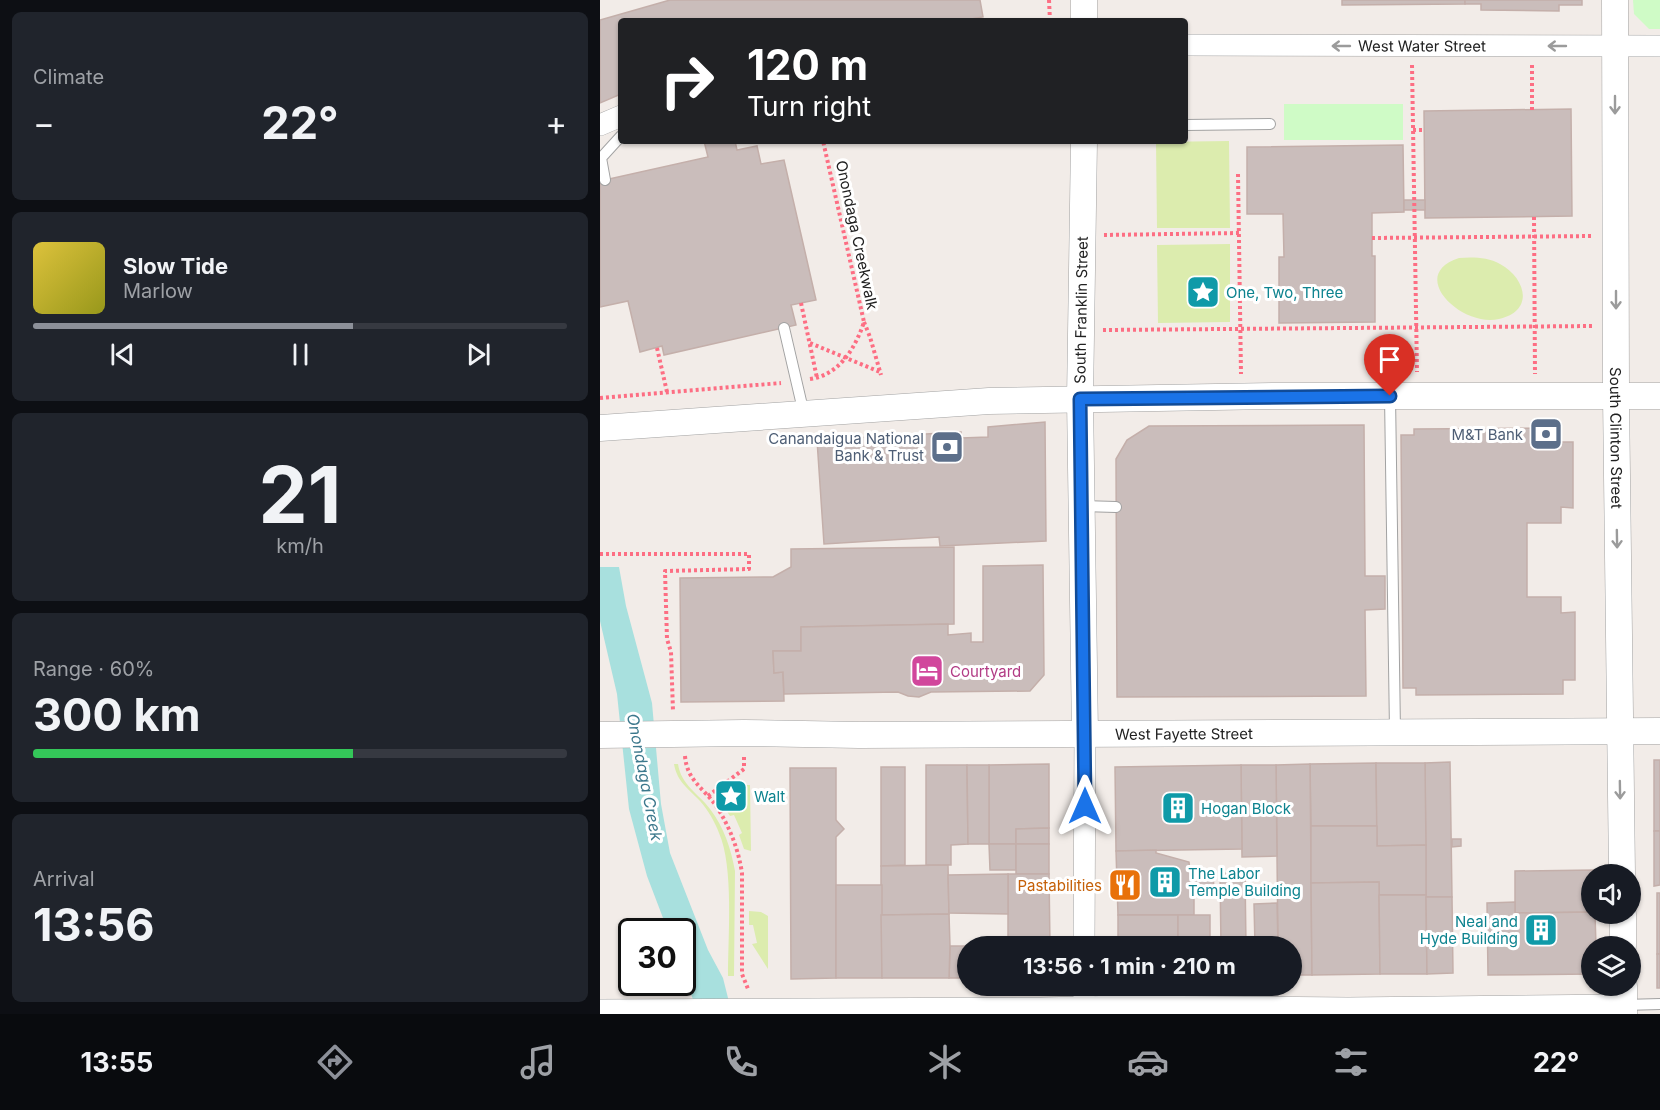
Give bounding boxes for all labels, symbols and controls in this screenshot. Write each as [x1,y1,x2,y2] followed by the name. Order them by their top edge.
[1358,36,1486,55] street label: West Water Street
[747,39,868,90] text: 120 m
[1331,40,1351,52] one-way arrow
[1547,40,1567,52] one-way arrow
[648,42,726,120] icon: right
[33,65,104,89] text: Climate
[747,90,871,123] text: Turn right
[1609,94,1621,114] one-way arrow
[261,95,339,150] text: 22°
[33,103,55,143] text: −
[545,103,567,143] text: +
[832,159,882,312] street label: Onondaga Creekwalk
[1070,236,1092,384] street label: South Franklin Street
[123,253,228,279] text: Slow Tide
[1185,274,1221,310] place icon: One, Two, Three
[123,279,193,303] text: Marlow
[1226,283,1343,302] place label: One, Two, Three
[1610,289,1622,309] one-way arrow
[1364,334,1415,396] pin
[106,338,139,371] icon: previous
[284,338,317,371] icon: pause
[462,338,495,371] icon: next
[1373,343,1406,376] icon: arrive
[1606,367,1627,509] street label: South Clinton Street
[1528,416,1564,452] bank icon: M&T Bank
[1451,425,1524,444] place label: M&T Bank
[768,429,924,465] place label: Canandaigua National Bank & Trust
[929,429,965,465] bank icon: Canandaigua National Bank & Trust
[259,447,341,542] text: 21
[1612,528,1623,548] one-way arrow
[276,534,324,558] text: km/h
[909,653,945,689] hotel icon: Courtyard
[33,657,154,681] text: Range · 60%
[950,662,1021,681] place label: Courtyard
[33,687,201,742] text: 300 km
[623,712,667,843] water label: Onondaga Creek
[1115,724,1253,743] street label: West Fayette Street
[1053,774,1117,838] position arrow
[713,778,749,814] place icon: Walt
[1615,779,1626,799] one-way arrow
[754,787,785,806] place label: Walt
[1160,790,1196,826] building icon: Hogan Block
[1201,799,1292,818] place label: Hogan Block
[1147,864,1183,900] building icon: The Labor Temple Building
[1188,864,1301,900] place label: The Labor Temple Building
[1581,864,1641,996] map controls
[1581,864,1641,924] button: sound
[33,867,95,891] text: Arrival
[1107,867,1143,903] restaurant icon: Pastabilities
[1017,876,1102,895] place label: Pastabilities
[33,897,154,952] text: 13:56
[1420,912,1518,948] place label: Neal and Hyde Building
[1523,912,1559,948] building icon: Neal and Hyde Building
[618,918,696,996] speed limit sign: 30
[1581,936,1641,996] button: layers
[1023,953,1236,979] text: 13:56 · 1 min · 210 m
[314,1041,356,1083] icon: directions
[517,1041,559,1083] icon: music
[720,1041,762,1083] icon: phone
[924,1041,966,1083] icon: climate
[1127,1041,1169,1083] icon: car
[1330,1041,1372,1083] icon: filters
[81,1046,153,1079] text: 13:55
[1533,1046,1579,1079] text: 22°

